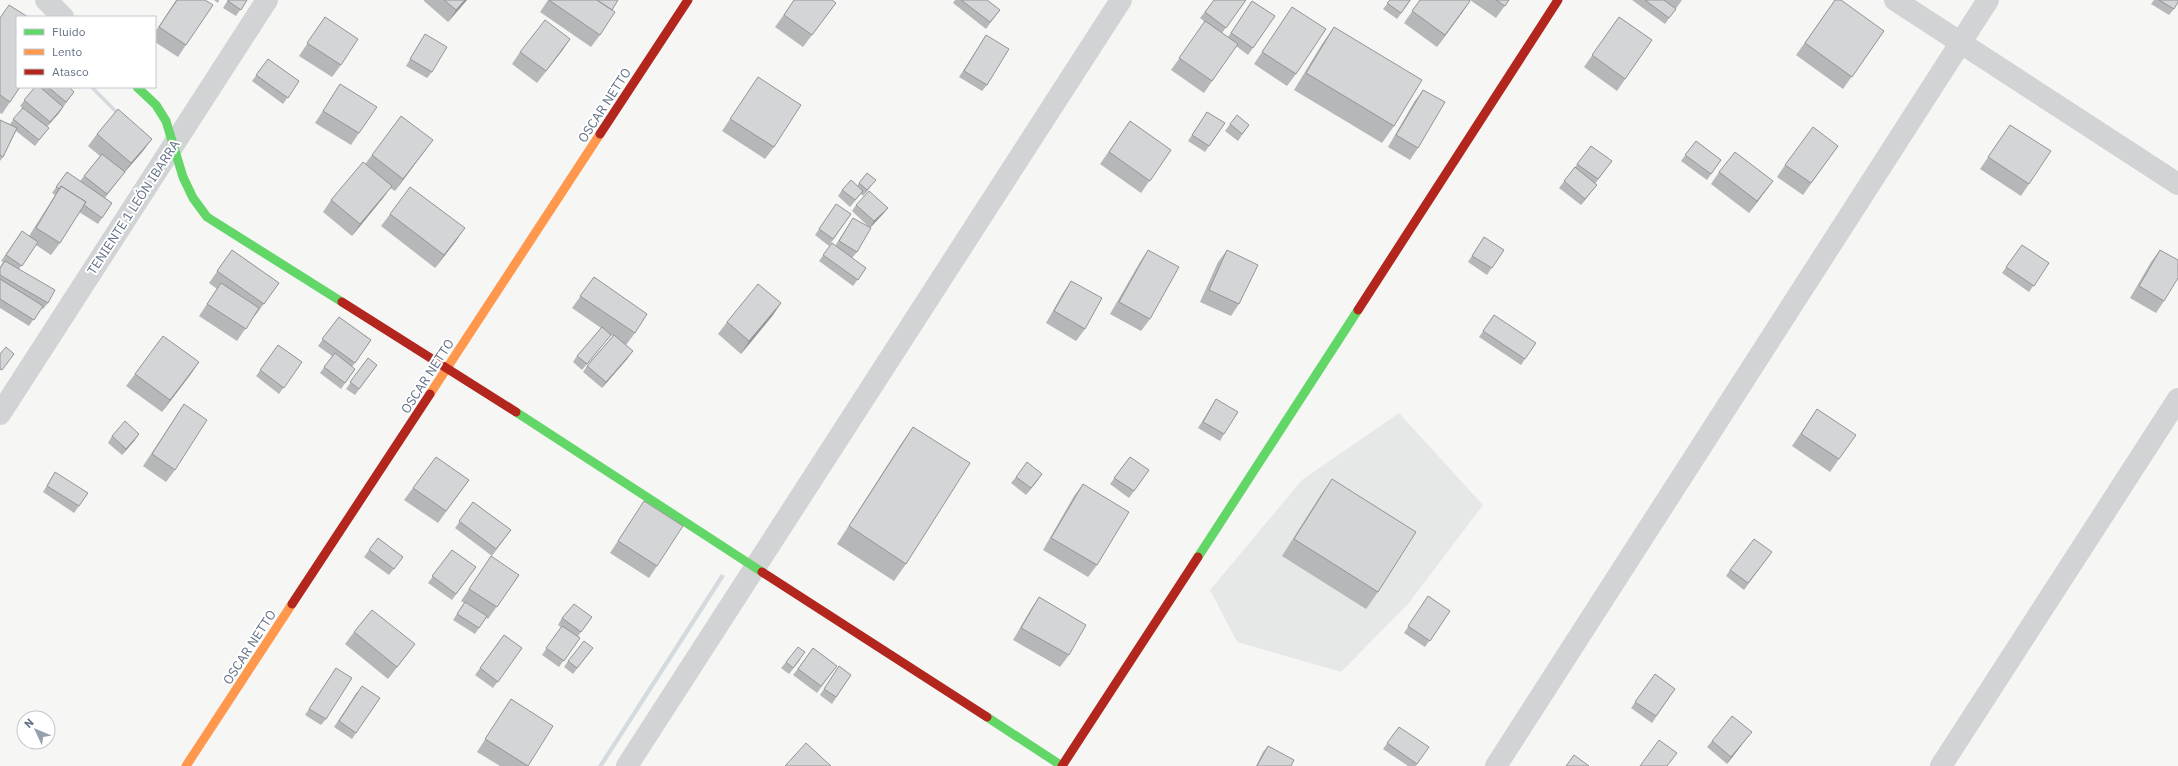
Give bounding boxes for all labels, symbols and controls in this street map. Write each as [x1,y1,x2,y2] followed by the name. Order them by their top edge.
[16,16,156,88] legend
[52,24,86,39] text: Fluido
[52,44,82,59] text: Lento
[52,64,89,79] text: Atasco
[574,65,635,146] street label: OSCAR NETTO
[83,136,184,278] street label: TENIENTE 1 LEÓN IBARRA
[397,336,458,417] street label: OSCAR NETTO
[219,607,280,688] street label: OSCAR NETTO
[16,710,56,750] north arrow
[21,715,37,731] text: N

